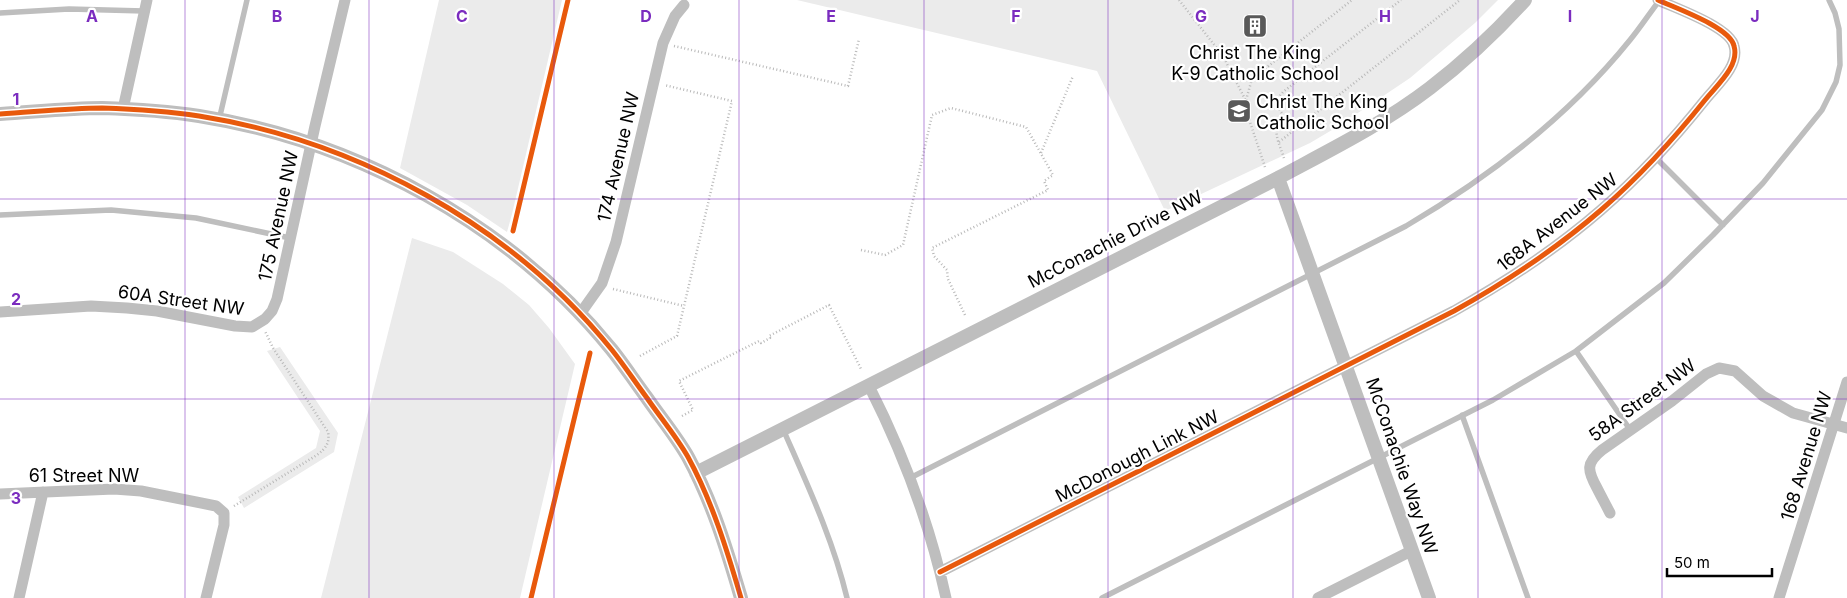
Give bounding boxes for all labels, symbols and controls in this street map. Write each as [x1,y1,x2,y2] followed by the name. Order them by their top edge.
[86,6,98,26] text: A
[272,6,282,26] text: B
[456,6,468,26] text: C
[640,6,652,26] text: D
[826,6,836,26] text: E
[1011,6,1021,26] text: F
[1195,6,1207,26] text: G
[1379,6,1391,26] text: H
[1568,6,1572,26] text: I
[1750,6,1760,26] text: J
[1242,13,1268,39] building icon: Christ The King K-9 Catholic School
[1171,42,1339,84] place label: Christ The King K-9 Catholic School
[13,89,19,109] text: 1
[593,90,643,224] street label: 174 Avenue NW
[1256,91,1389,133] place label: Christ The King Catholic School
[1226,98,1252,124] school or university icon: Christ The King Catholic School
[254,149,302,283] street label: 175 Avenue NW
[1493,168,1621,275] street label: 168A Avenue NW
[1024,186,1206,292] street label: McConachie Drive NW
[117,281,246,319] street label: 60A Street NW
[11,289,21,309] text: 2
[1585,354,1700,446] street label: 58A Street NW
[1362,375,1442,557] street label: McConachie Way NW
[1776,388,1836,523] street label: 168 Avenue NW
[1052,406,1222,506] street label: McDonough Link NW
[29,465,140,486] street label: 61 Street NW
[11,488,21,508] text: 3
[1667,546,1772,578] scale bar
[1674,553,1710,572] text: 50 m

